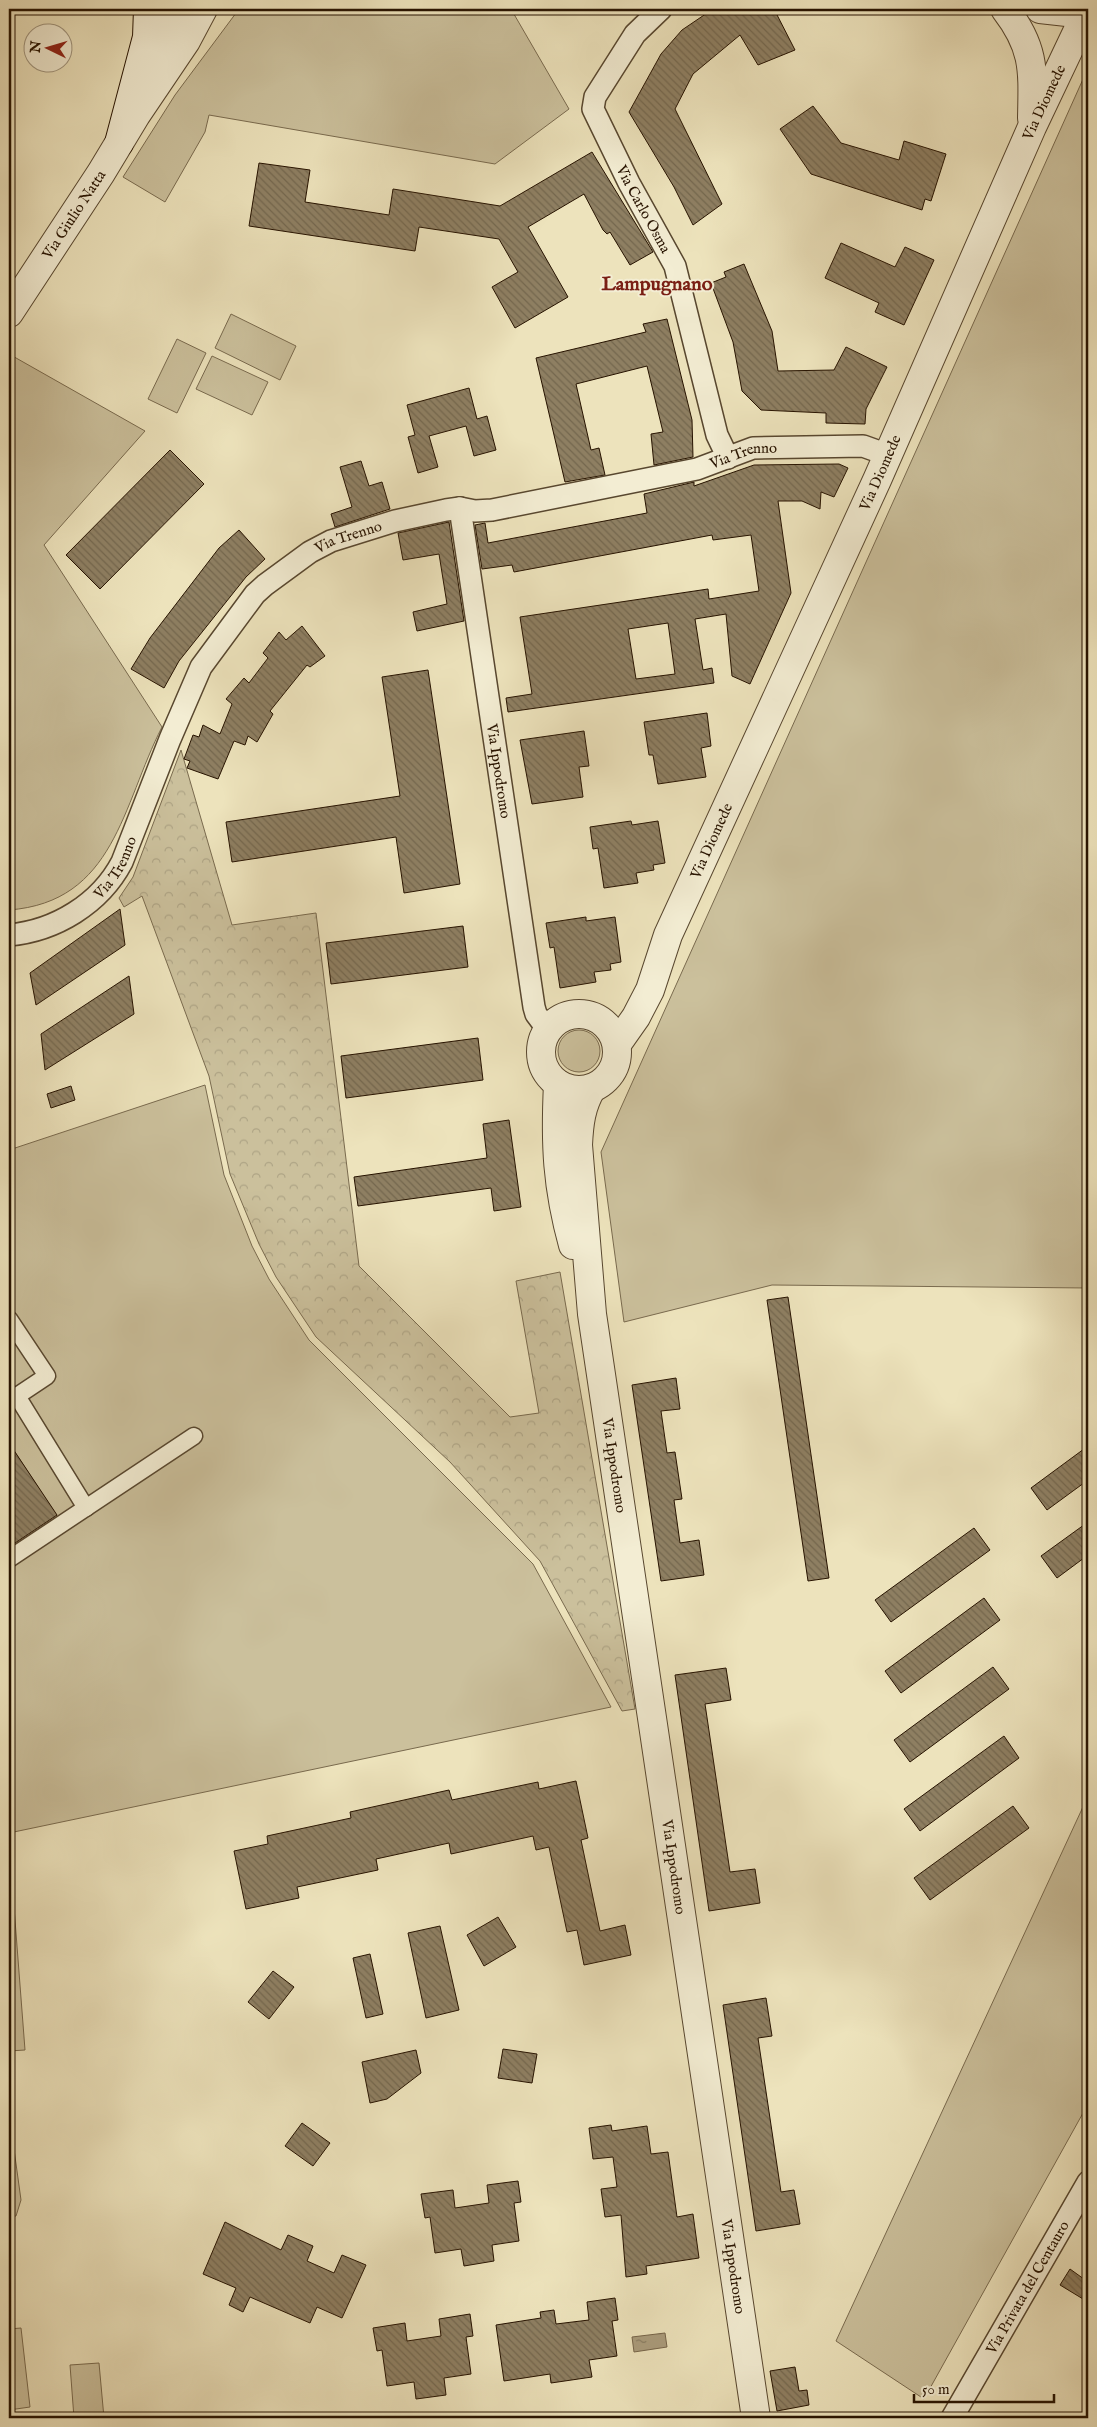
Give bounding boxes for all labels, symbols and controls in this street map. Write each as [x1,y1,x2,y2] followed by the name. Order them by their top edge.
[22,22,72,72] north arrow
[26,40,46,55] text: N
[1018,61,1070,144] street label: Via Diomede
[612,161,676,257] street label: Via Carlo Osma
[37,166,110,263] street label: Via Giulio Natta
[601,272,713,297] district label: Lampugnano
[854,432,905,514] street label: Via Diomede
[706,438,777,473] street label: Via Trenno
[310,516,384,558] street label: Via Trenno
[482,721,515,820] street label: Via Ippodromo
[685,800,737,882] street label: Via Diomede
[89,833,141,903] street label: Via Trenno
[598,1416,631,1514] street label: Via Ippodromo
[658,1817,691,1916] street label: Via Ippodromo
[717,2217,750,2315] street label: Via Ippodromo
[981,2217,1073,2358] street label: Via Privata del Centauro
[914,2372,1054,2404] scale bar
[922,2380,950,2399] text: 50 m

